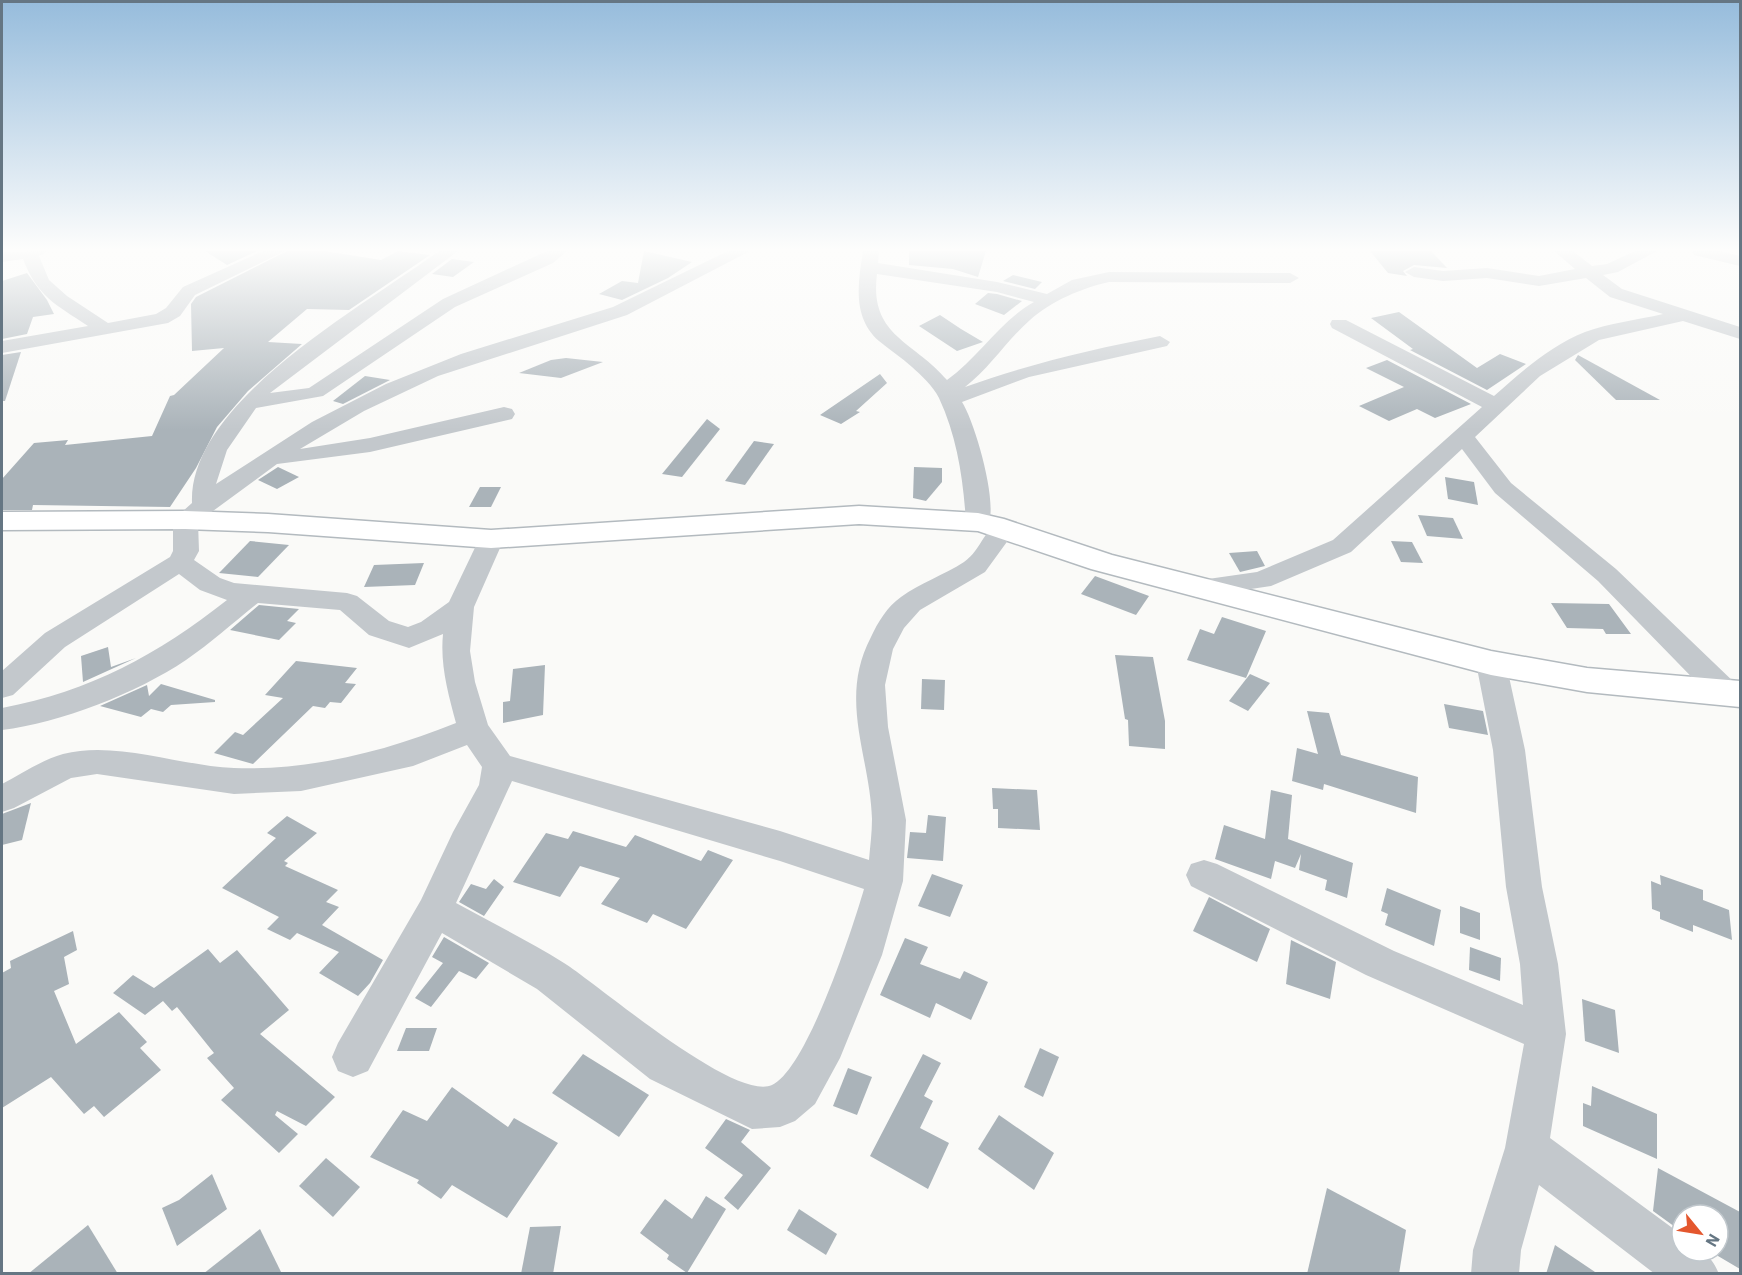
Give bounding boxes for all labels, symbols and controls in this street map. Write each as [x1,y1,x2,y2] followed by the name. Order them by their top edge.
[1670,1203,1730,1263] north arrow
[1701,1230,1725,1251] text: N

